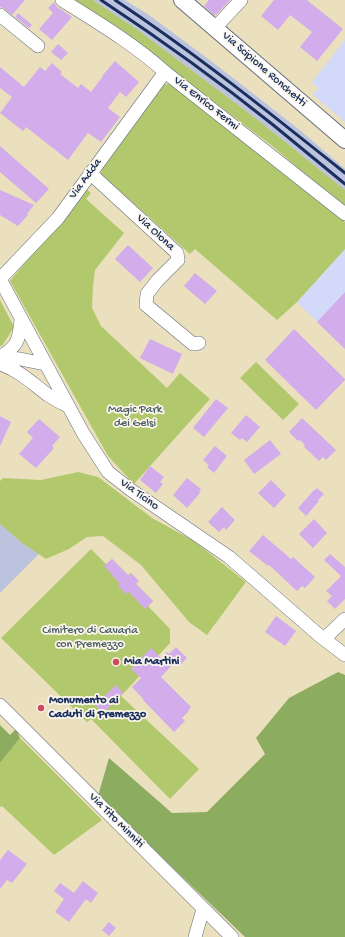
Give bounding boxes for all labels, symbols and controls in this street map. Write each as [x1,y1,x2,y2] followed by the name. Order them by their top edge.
[219,29,309,111] street label: Via Scipione Ronchetti
[170,74,242,134] street label: Via Enrico Fermi
[66,156,106,202] street label: Via Adda
[133,212,177,254] street label: Via Olona
[108,403,162,431] park label: Magic Park dei Gelsi
[117,476,161,514] street label: Via Ticino
[42,624,138,652] park label: Cimitero di Cavaria con Premezzo
[124,655,179,669] place label: Mia Martini
[111,657,121,667] marker: Mia Martini
[49,694,146,722] place label: Monumento ai Caduti di Premezzo
[36,703,46,713] marker: Monumento ai Caduti di Premezzo
[85,790,147,852] street label: Via Tito Minniti

